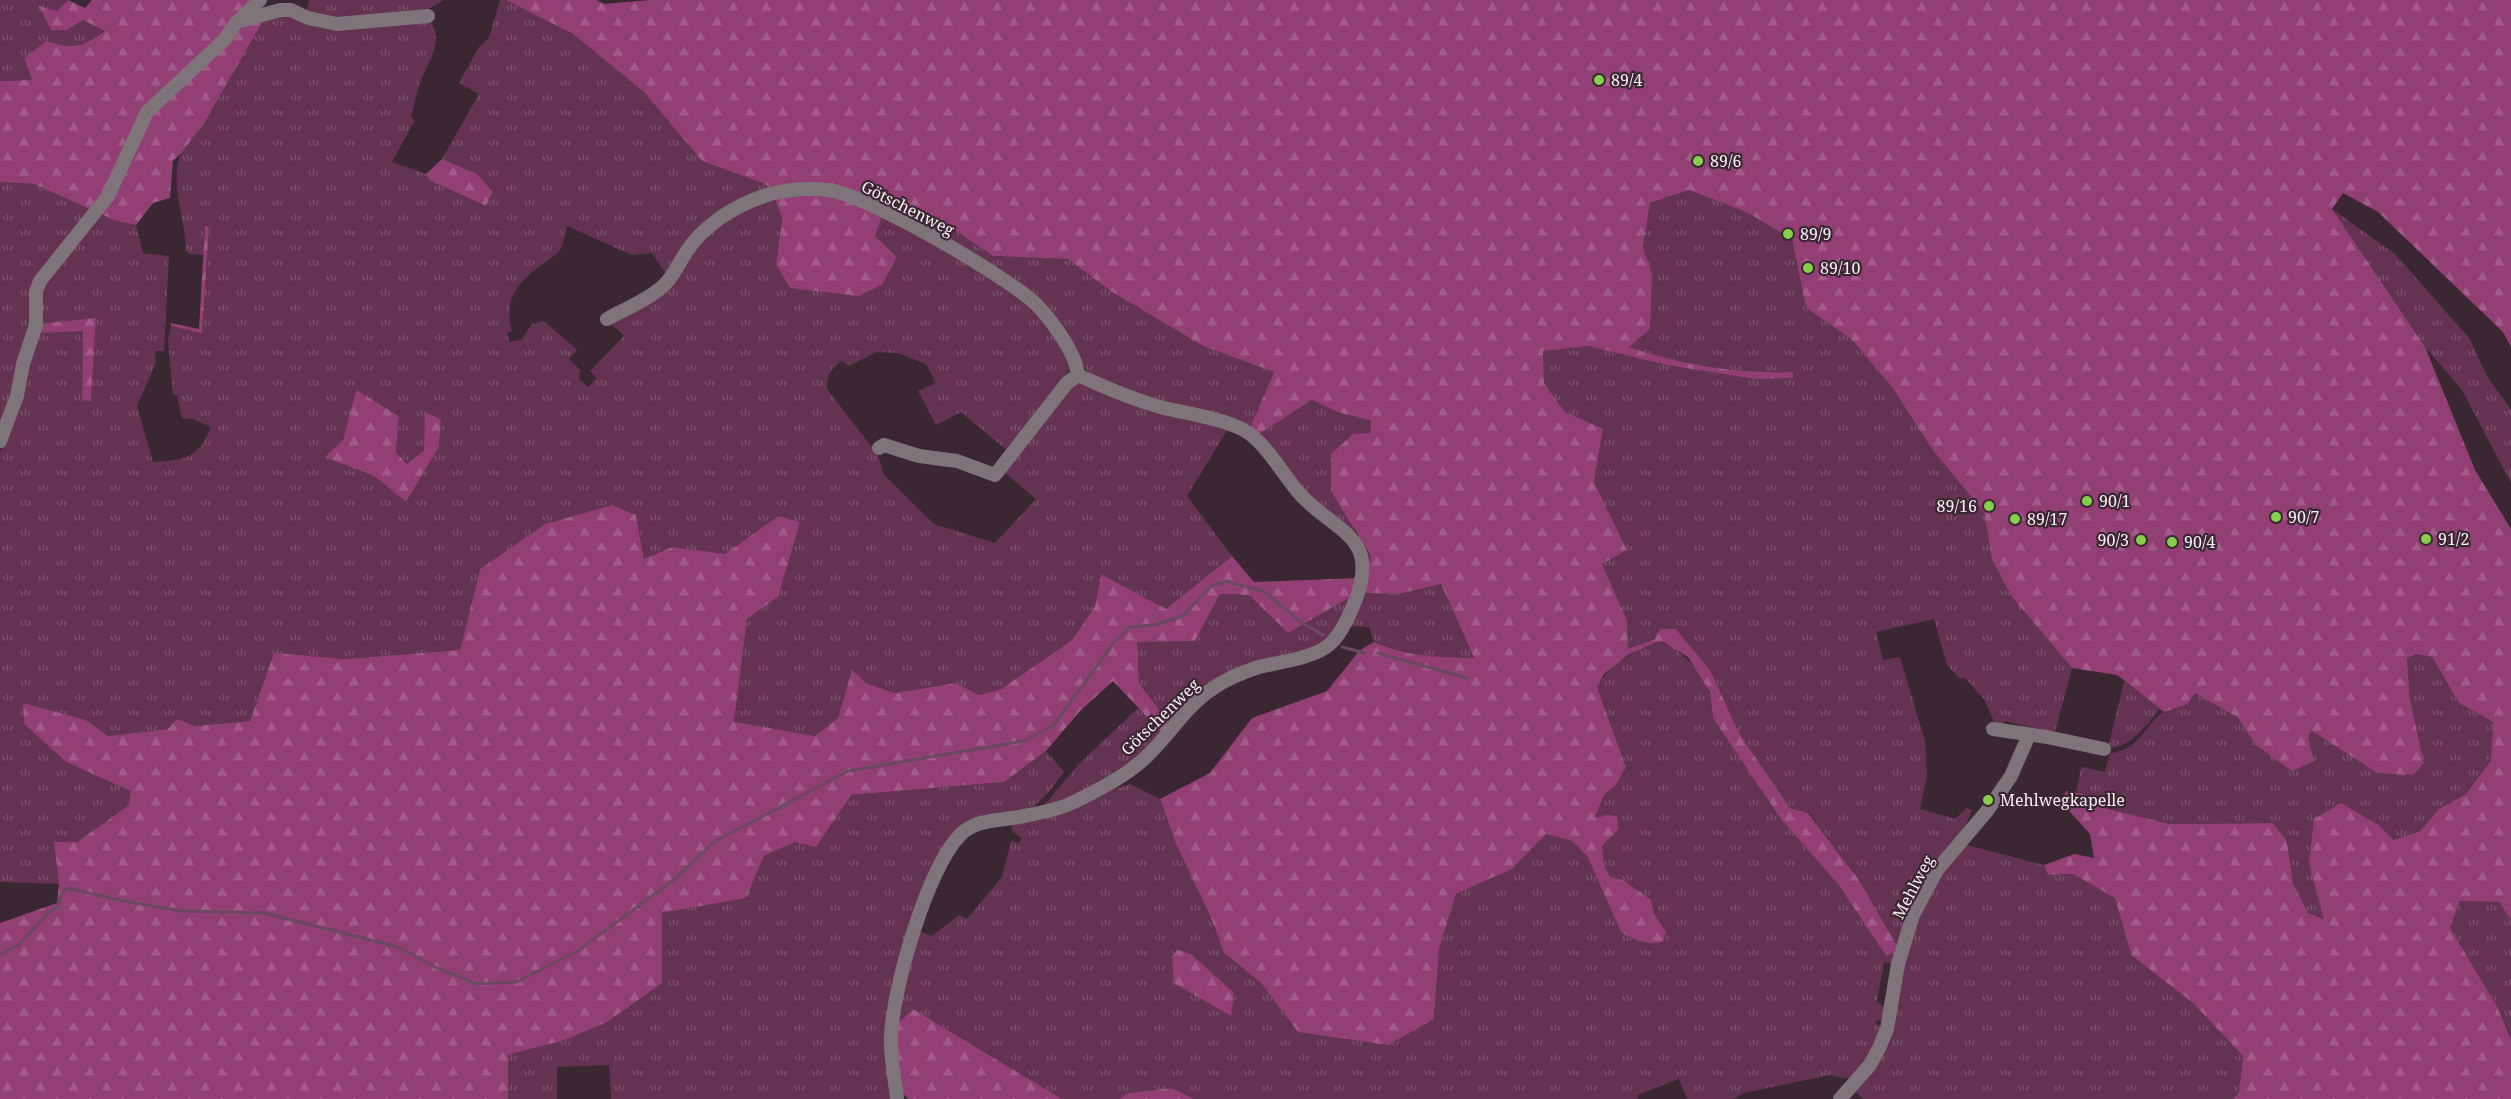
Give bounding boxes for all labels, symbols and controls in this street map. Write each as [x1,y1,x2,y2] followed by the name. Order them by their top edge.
[1611,69,1642,91] place label: 89/4
[1592,73,1606,87] marker: 89/4
[1710,150,1741,172] place label: 89/6
[1691,154,1705,168] marker: 89/6
[858,175,959,241] street label: Götschenweg
[1800,223,1831,245] place label: 89/9
[1781,227,1795,241] marker: 89/9
[1820,257,1860,279] place label: 89/10
[1801,261,1815,275] marker: 89/10
[2099,490,2130,512] place label: 90/1
[2080,494,2094,508] marker: 90/1
[1937,495,1977,517] place label: 89/16
[1982,499,1996,513] marker: 89/16
[2288,506,2319,528] place label: 90/7
[2027,508,2067,530] place label: 89/17
[2269,510,2283,524] marker: 90/7
[2008,512,2022,526] marker: 89/17
[2438,528,2469,550] place label: 91/2
[2098,529,2129,551] place label: 90/3
[2184,531,2215,553] place label: 90/4
[2419,532,2433,546] marker: 91/2
[2134,533,2148,547] marker: 90/3
[2165,535,2179,549] marker: 90/4
[1116,674,1204,760] street label: Götschenweg
[2000,789,2125,811] place label: Mehlwegkapelle
[1981,793,1995,807] marker: Mehlwegkapelle
[1887,851,1939,923] street label: Mehlweg

